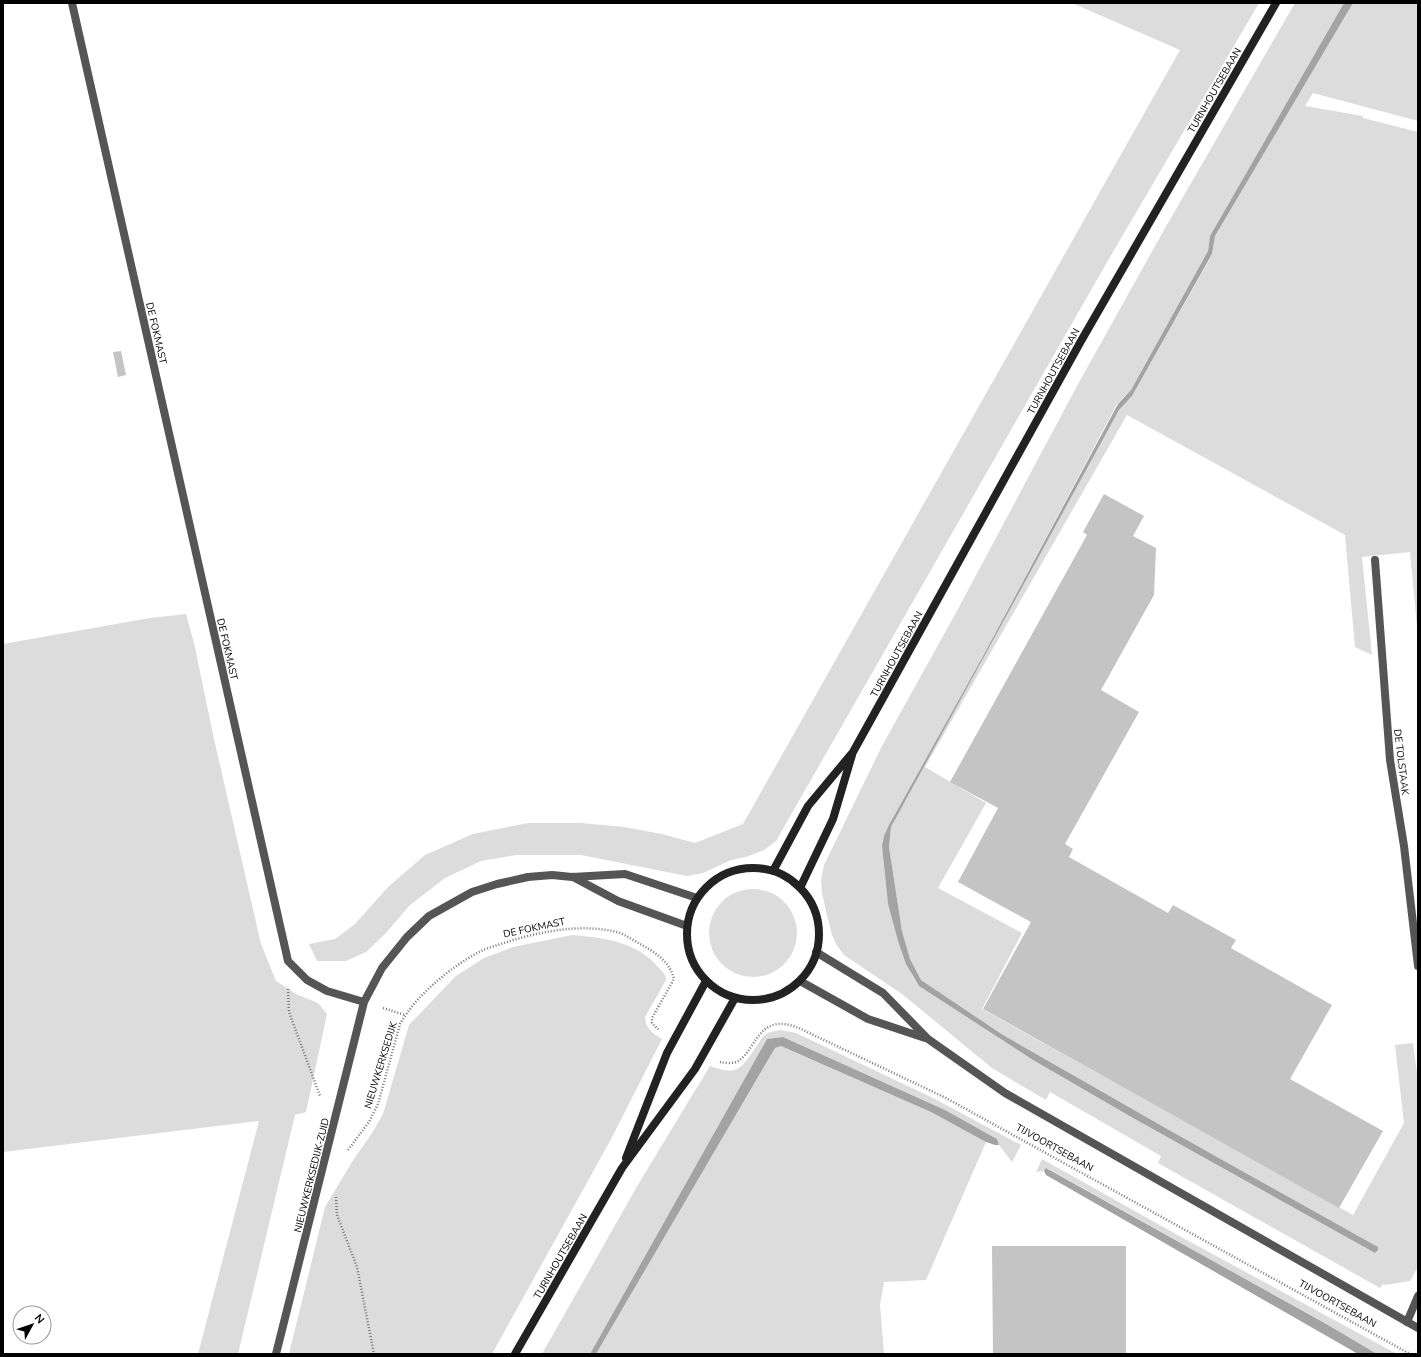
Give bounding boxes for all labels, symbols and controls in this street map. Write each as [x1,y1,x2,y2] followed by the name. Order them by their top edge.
[1185,45,1245,136] street label: TURNHOUTSEBAAN
[142,301,170,365] street label: DE FOKMAST
[1024,326,1083,417] street label: TURNHOUTSEBAAN
[867,609,926,700] street label: TURNHOUTSEBAAN
[213,617,241,681] street label: DE FOKMAST
[1390,728,1412,797] street label: DE TOLSTAAK
[502,915,566,941] street label: DE FOKMAST
[361,1019,401,1111] street label: NIEUWKERKSEDIJK
[291,1117,333,1234] street label: NIEUWKERKSEDIJK-ZUID
[1013,1121,1096,1175] street label: TIJVOORTSEBAAN
[531,1211,591,1302] street label: TURNHOUTSEBAAN
[1296,1277,1379,1331] street label: TIJVOORTSEBAAN
[12,1305,52,1345] north arrow
[31,1311,48,1327] text: N

